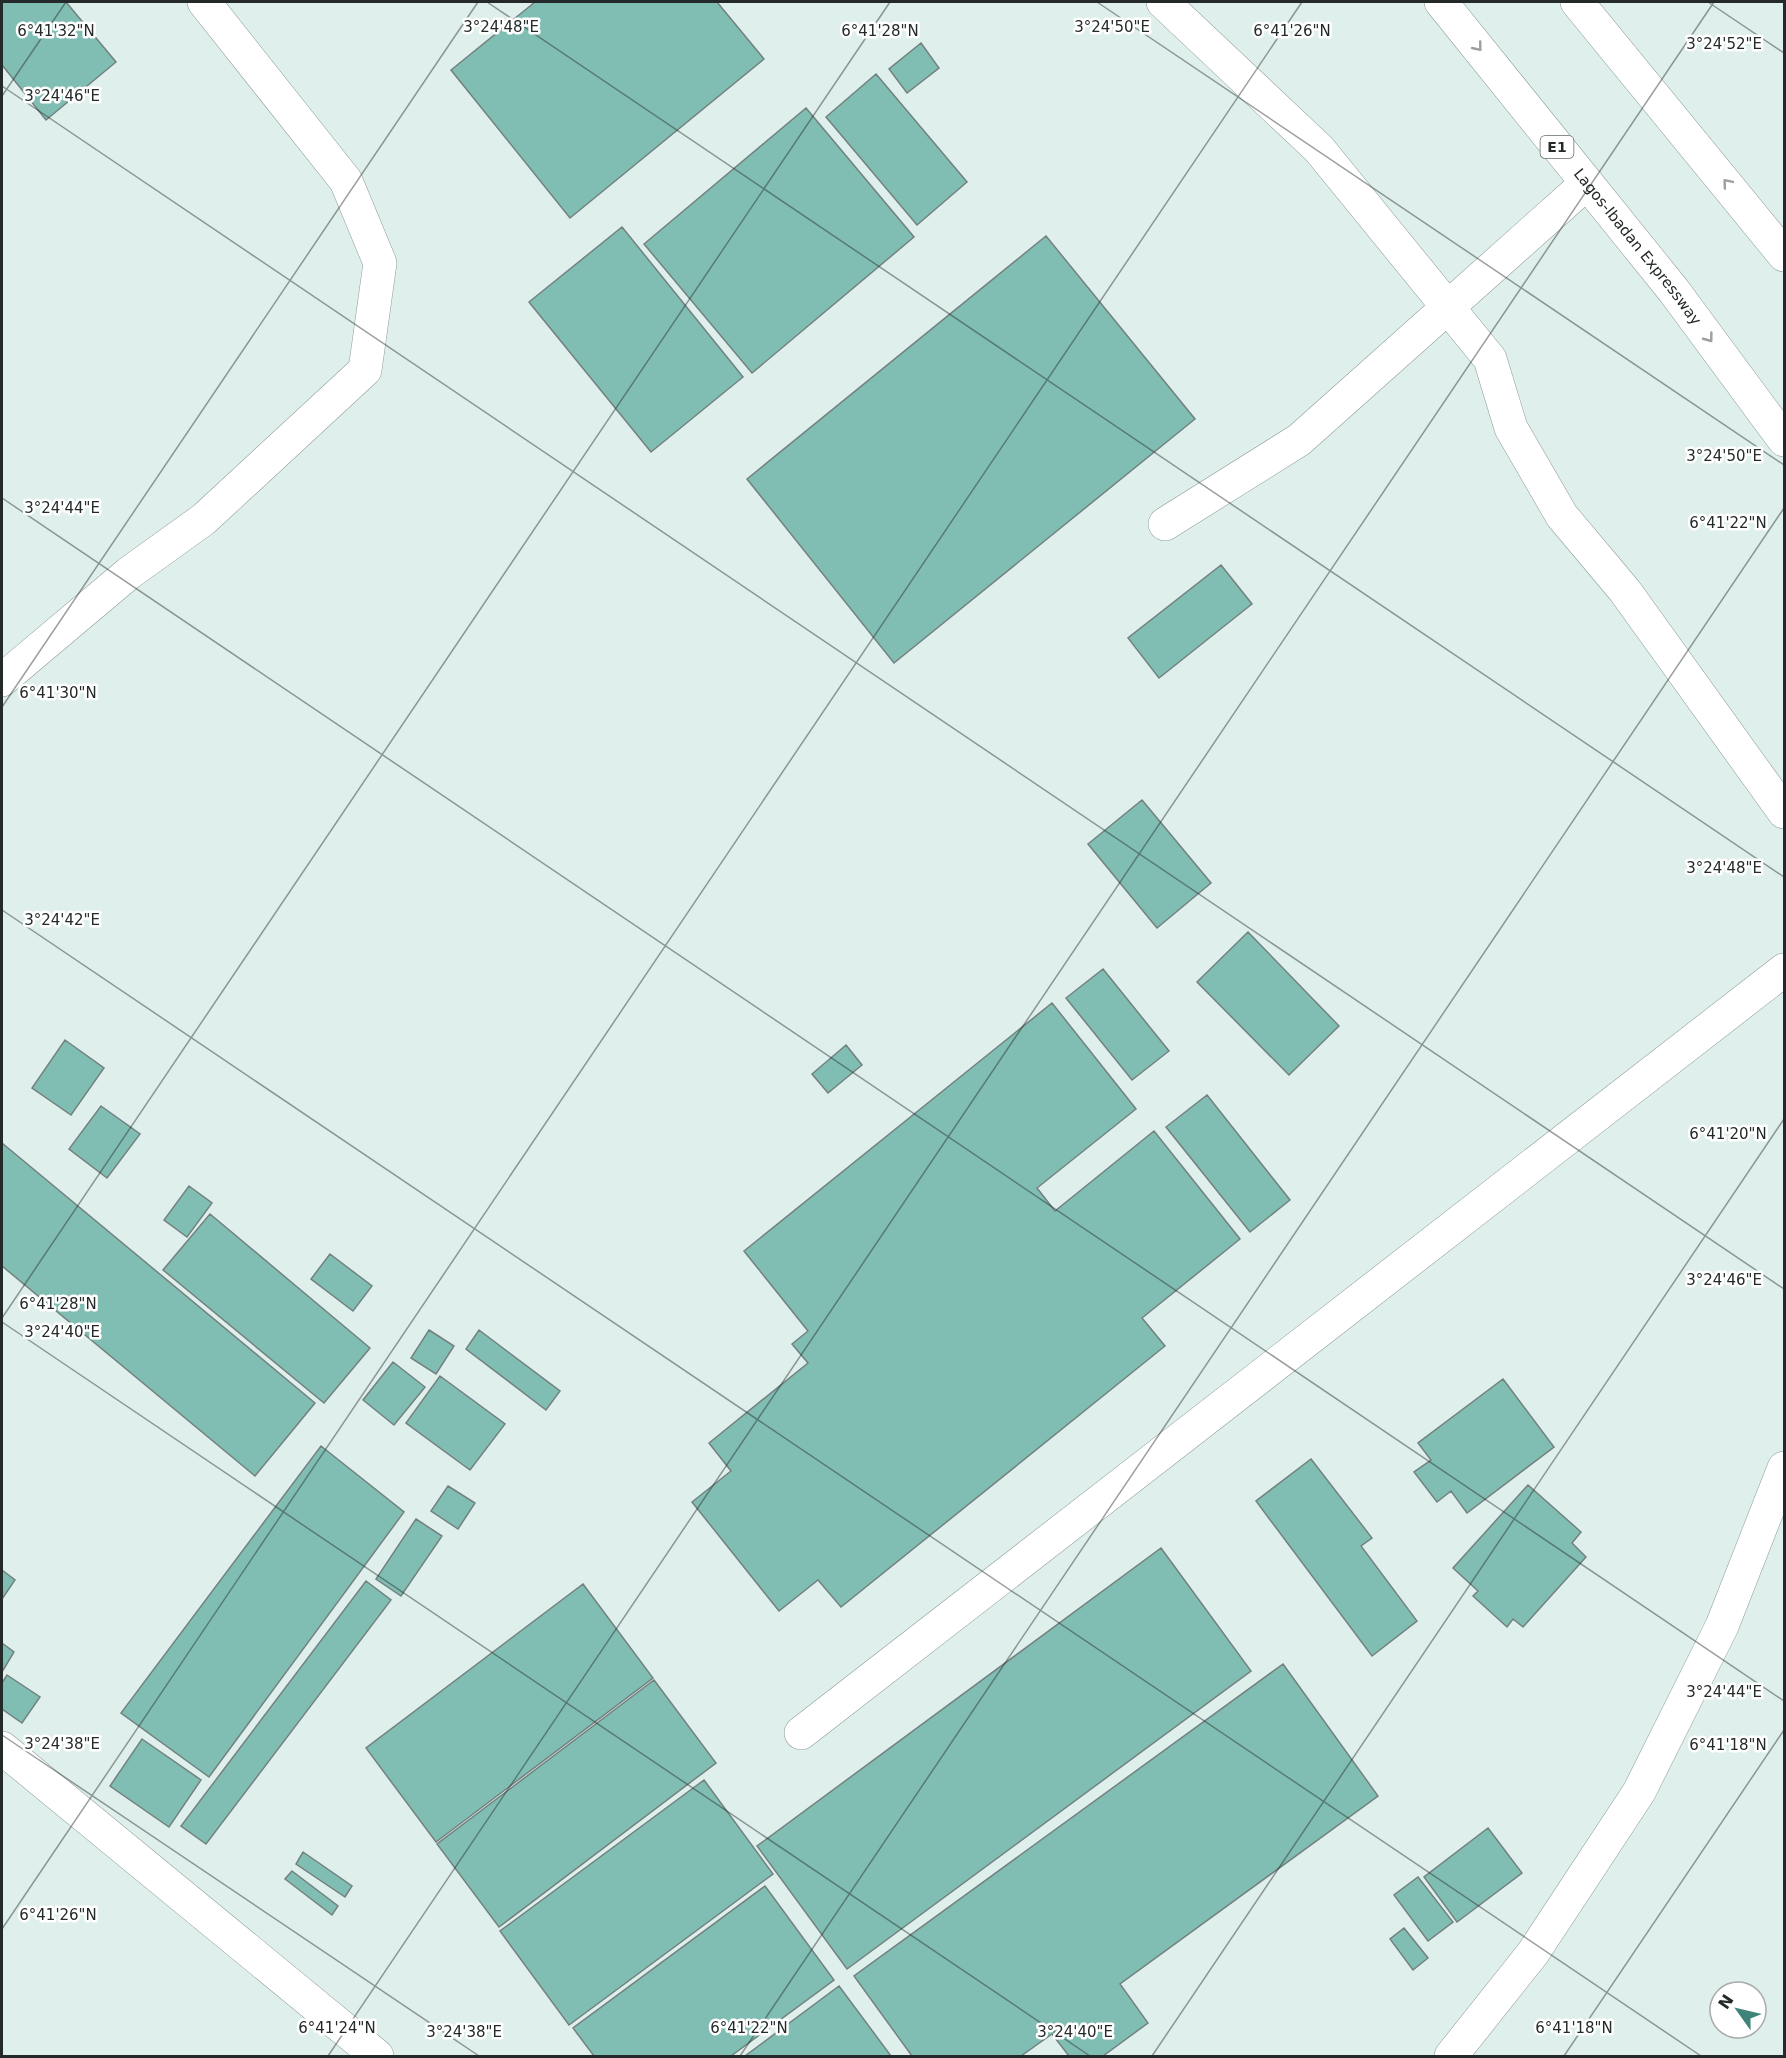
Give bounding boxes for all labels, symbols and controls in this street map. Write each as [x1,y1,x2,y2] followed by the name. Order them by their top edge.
[463,18,539,36] text: 3°24'48"E
[1074,18,1150,36] text: 3°24'50"E
[17,22,95,40] text: 6°41'32"N
[841,22,919,40] text: 6°41'28"N
[1253,22,1331,40] text: 6°41'26"N
[1686,35,1762,53] text: 3°24'52"E
[1470,40,1481,51] one-way arrow
[24,87,100,105] text: 3°24'46"E
[1540,136,1574,158] road number: E1
[1570,165,1705,329] street label: Lagos-Ibadan Expressway
[1723,179,1734,190] one-way arrow
[1702,332,1713,343] one-way arrow
[1686,447,1762,465] text: 3°24'50"E
[24,499,100,517] text: 3°24'44"E
[1689,514,1767,532] text: 6°41'22"N
[19,684,97,702] text: 6°41'30"N
[1686,859,1762,877] text: 3°24'48"E
[24,911,100,929] text: 3°24'42"E
[1689,1125,1767,1143] text: 6°41'20"N
[1686,1271,1762,1289] text: 3°24'46"E
[19,1295,97,1313] text: 6°41'28"N
[24,1323,100,1341] text: 3°24'40"E
[1686,1683,1762,1701] text: 3°24'44"E
[24,1735,100,1753] text: 3°24'38"E
[1689,1736,1767,1754] text: 6°41'18"N
[19,1906,97,1924] text: 6°41'26"N
[1708,1980,1768,2040] north arrow
[1714,1991,1738,2013] text: N
[298,2019,376,2037] text: 6°41'24"N
[710,2019,788,2037] text: 6°41'22"N
[1535,2019,1613,2037] text: 6°41'18"N
[426,2023,502,2041] text: 3°24'38"E
[1037,2023,1113,2041] text: 3°24'40"E

